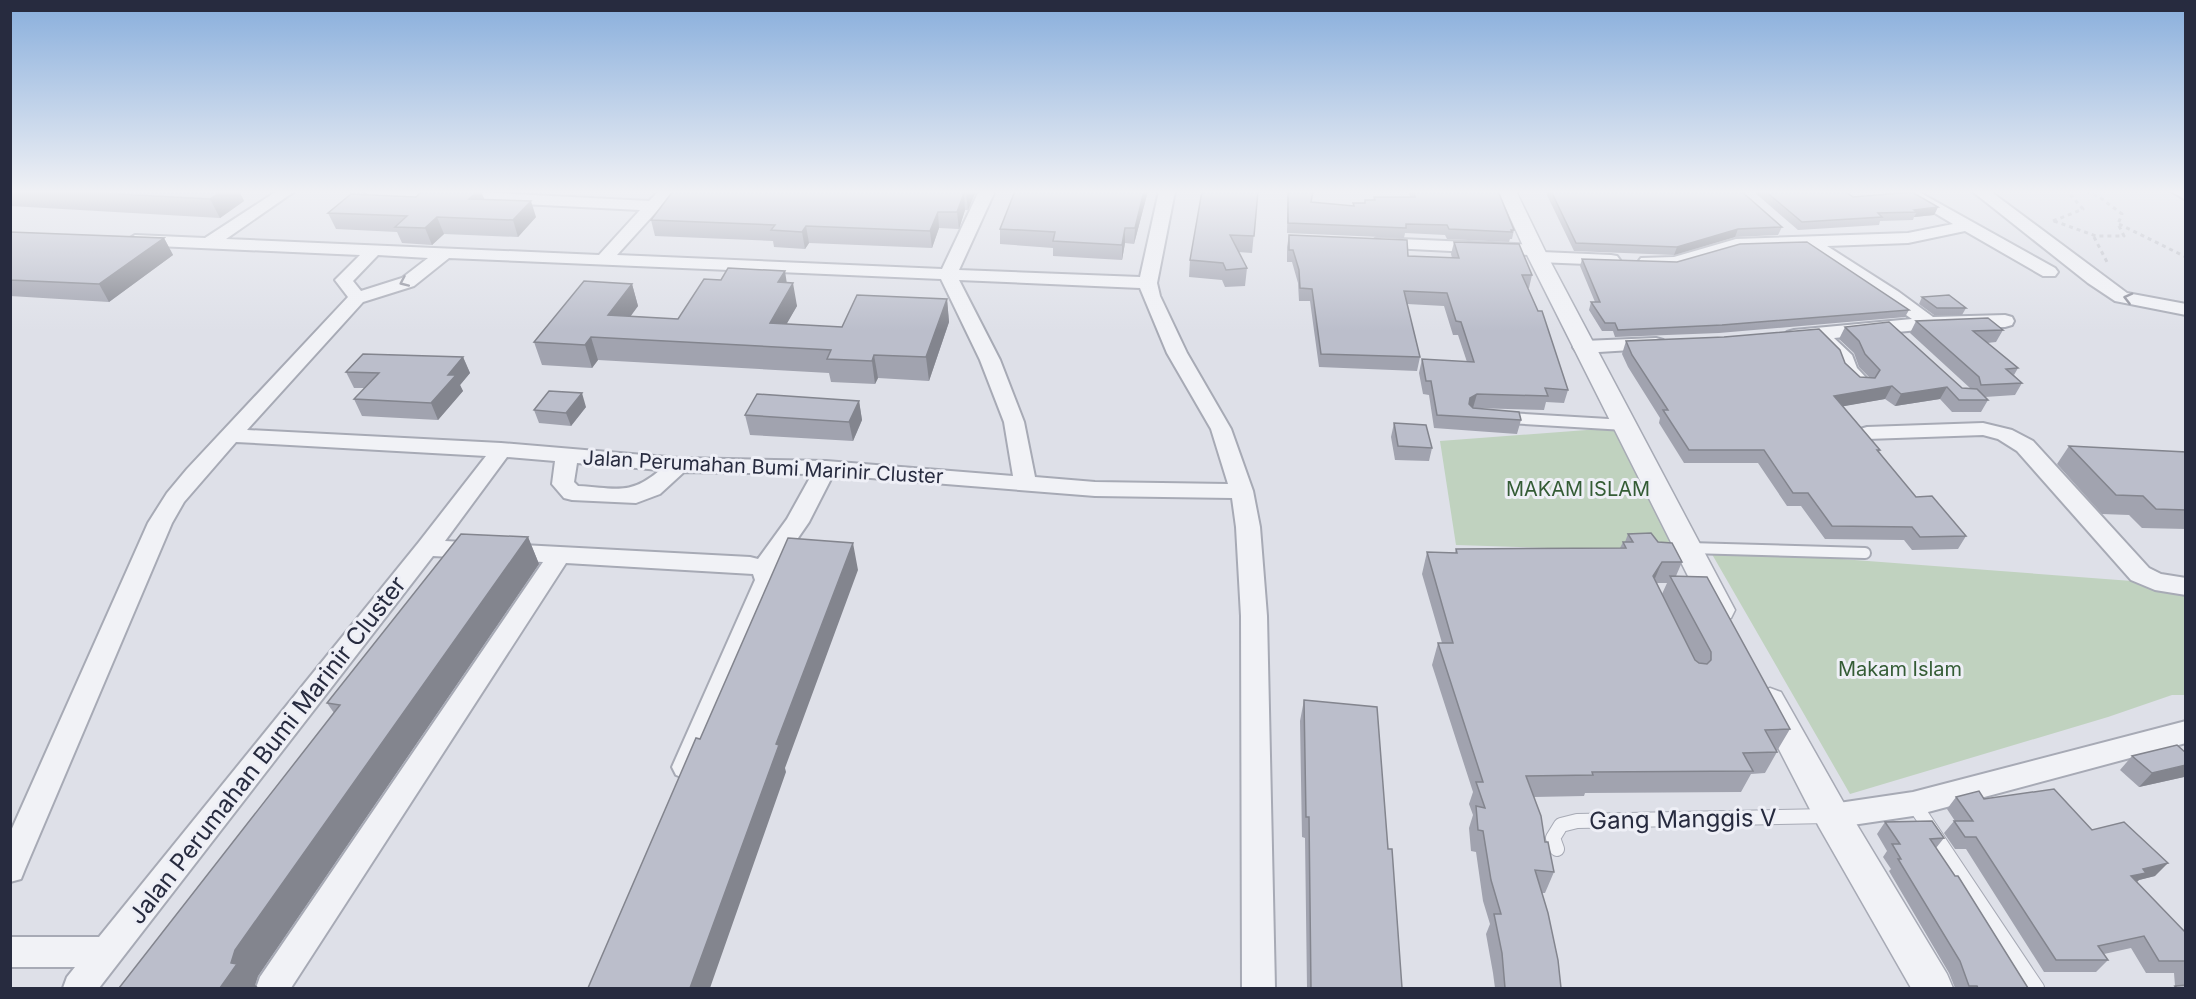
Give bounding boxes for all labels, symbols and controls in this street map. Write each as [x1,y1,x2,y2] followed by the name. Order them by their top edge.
[400,275,411,287] one-way arrow
[2123,292,2133,305] one-way arrow
[582,446,944,488] street label: Jalan Perumahan Bumi Marinir Cluster
[1506,477,1650,501] park label: MAKAM ISLAM
[122,570,412,930] street label: Jalan Perumahan Bumi Marinir Cluster
[1838,657,1962,681] park label: Makam Islam
[1589,803,1777,835] street label: Gang Manggis V

